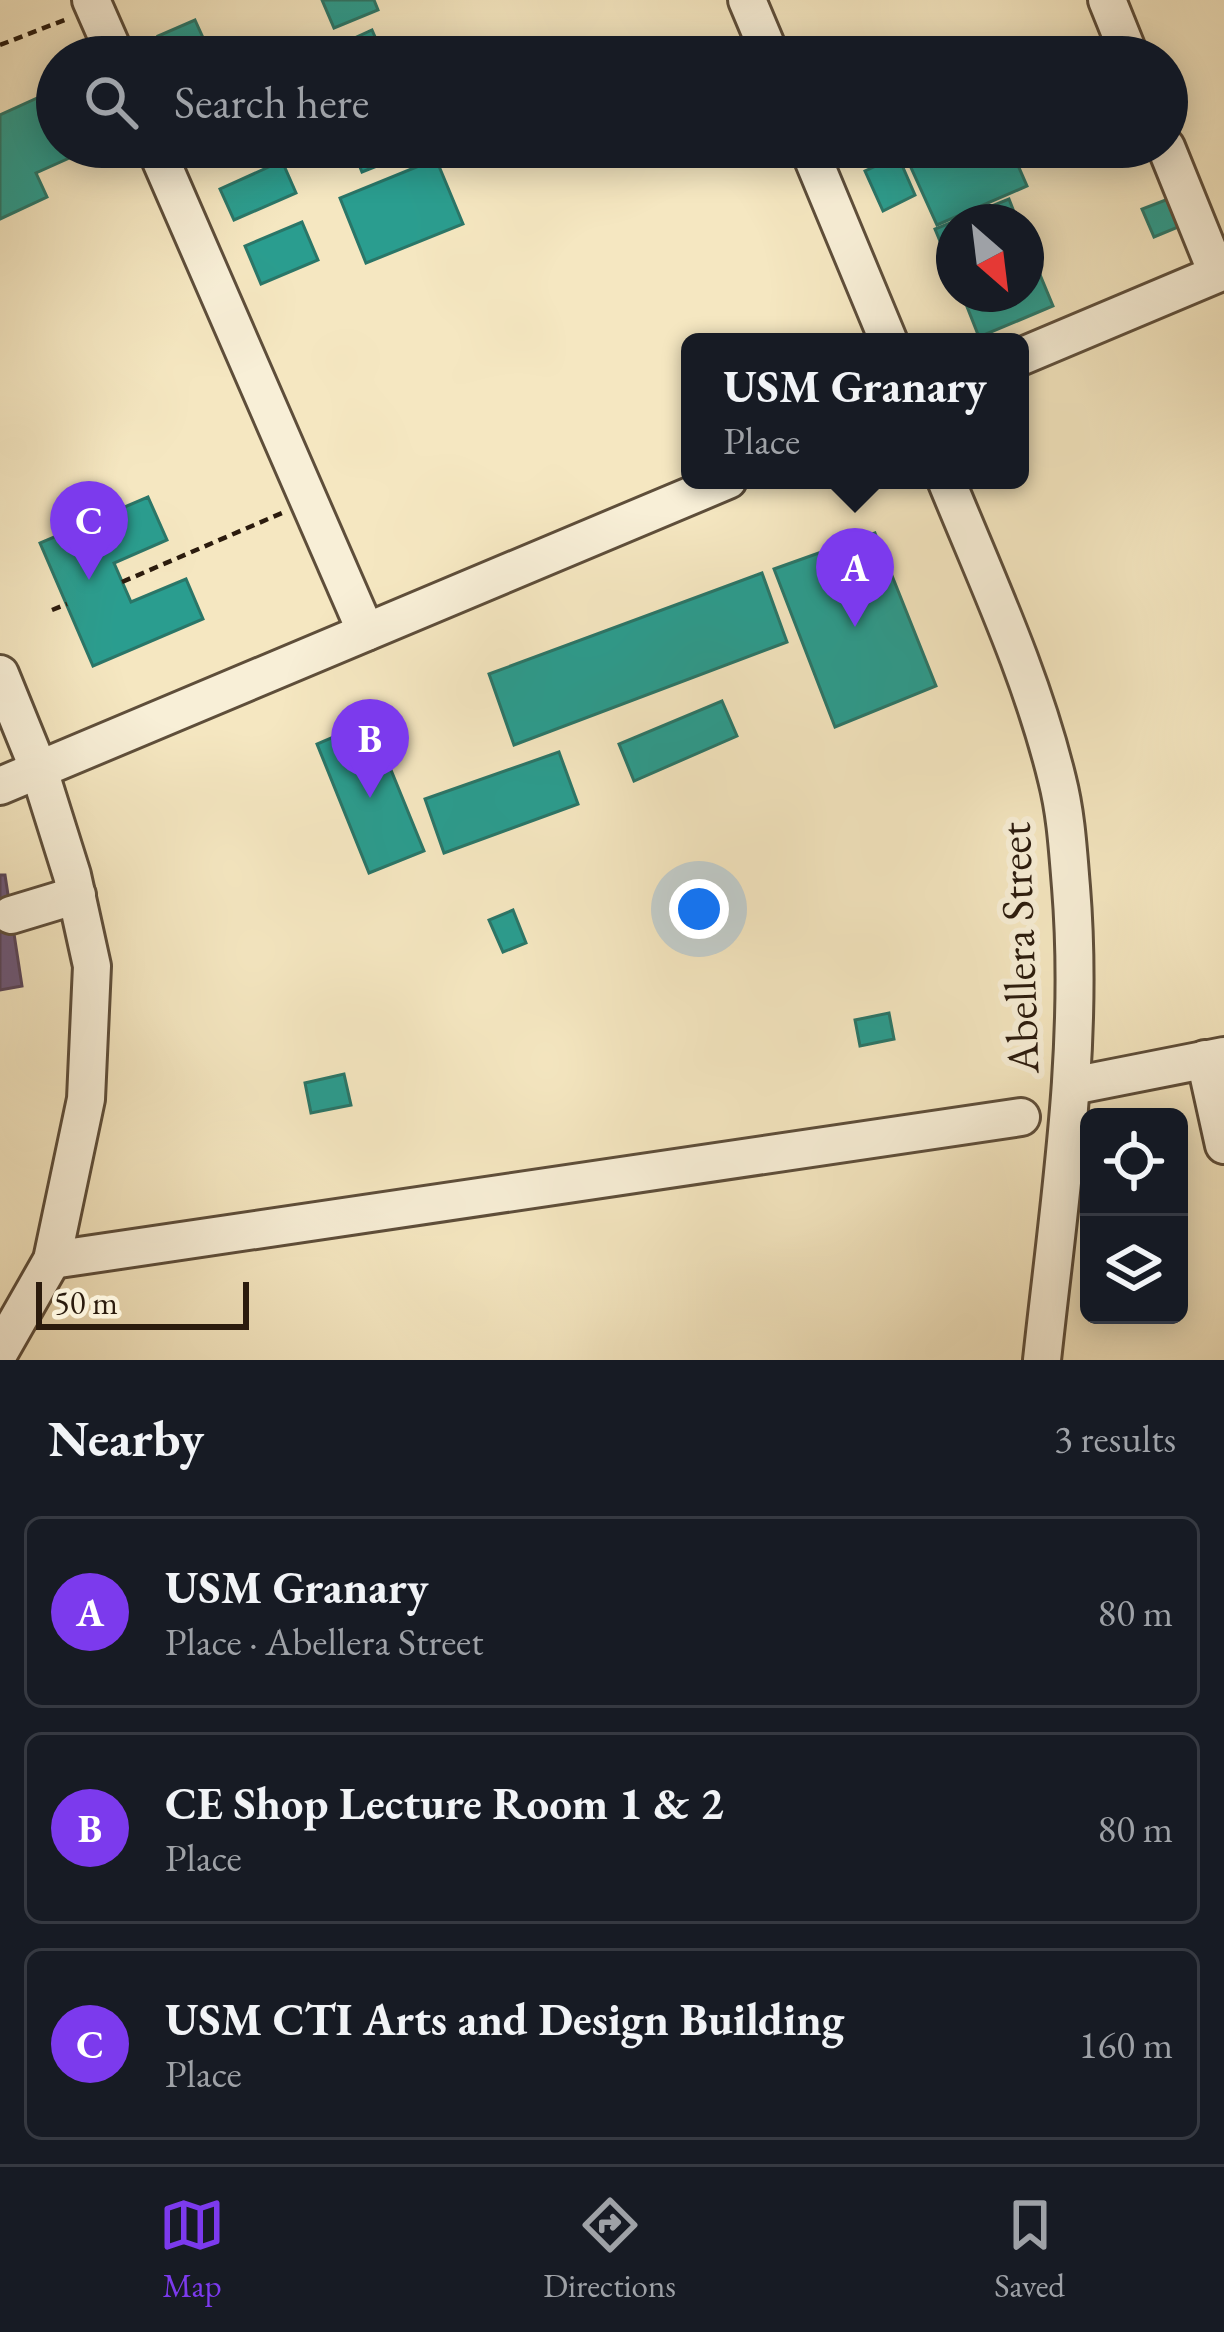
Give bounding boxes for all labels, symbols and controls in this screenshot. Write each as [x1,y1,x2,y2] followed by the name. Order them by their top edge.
[36,36,1188,168] search box
[78,69,144,135] icon: search
[174,73,369,131] text: Search here
[936,204,1044,312] north arrow
[681,333,1029,489] popup
[723,357,987,415] text: USM Granary
[723,415,800,466] text: Place
[50,481,128,580] pin: C
[816,528,894,627] pin: A
[331,699,409,798] pin: B
[985,821,1051,1076] street label: Abellera Street
[669,879,729,939] your location
[1080,1108,1188,1324] map controls
[1080,1108,1188,1216] button: locate
[1080,1216,1188,1324] button: layers
[36,1276,249,1329] scale bar
[54,1281,118,1324] text: 50 m
[48,1405,204,1471] text: Nearby
[1054,1413,1176,1464] text: 3 results
[165,1558,428,1616] text: USM Granary
[76,1587,104,1638] text: A
[1097,1587,1173,1638] text: 80 m
[165,1616,483,1667] text: Place · Abellera Street
[165,1774,724,1832] text: CE Shop Lecture Room 1 & 2
[78,1803,102,1854] text: B
[1097,1803,1173,1854] text: 80 m
[165,1832,242,1883] text: Place
[165,1990,844,2048] text: USM CTI Arts and Design Building
[76,2019,104,2070] text: C
[1079,2019,1173,2070] text: 160 m
[165,2048,242,2099] text: Place
[159,2192,225,2307] tab: Map
[543,2192,676,2307] tab: Directions
[994,2192,1065,2307] tab: Saved

